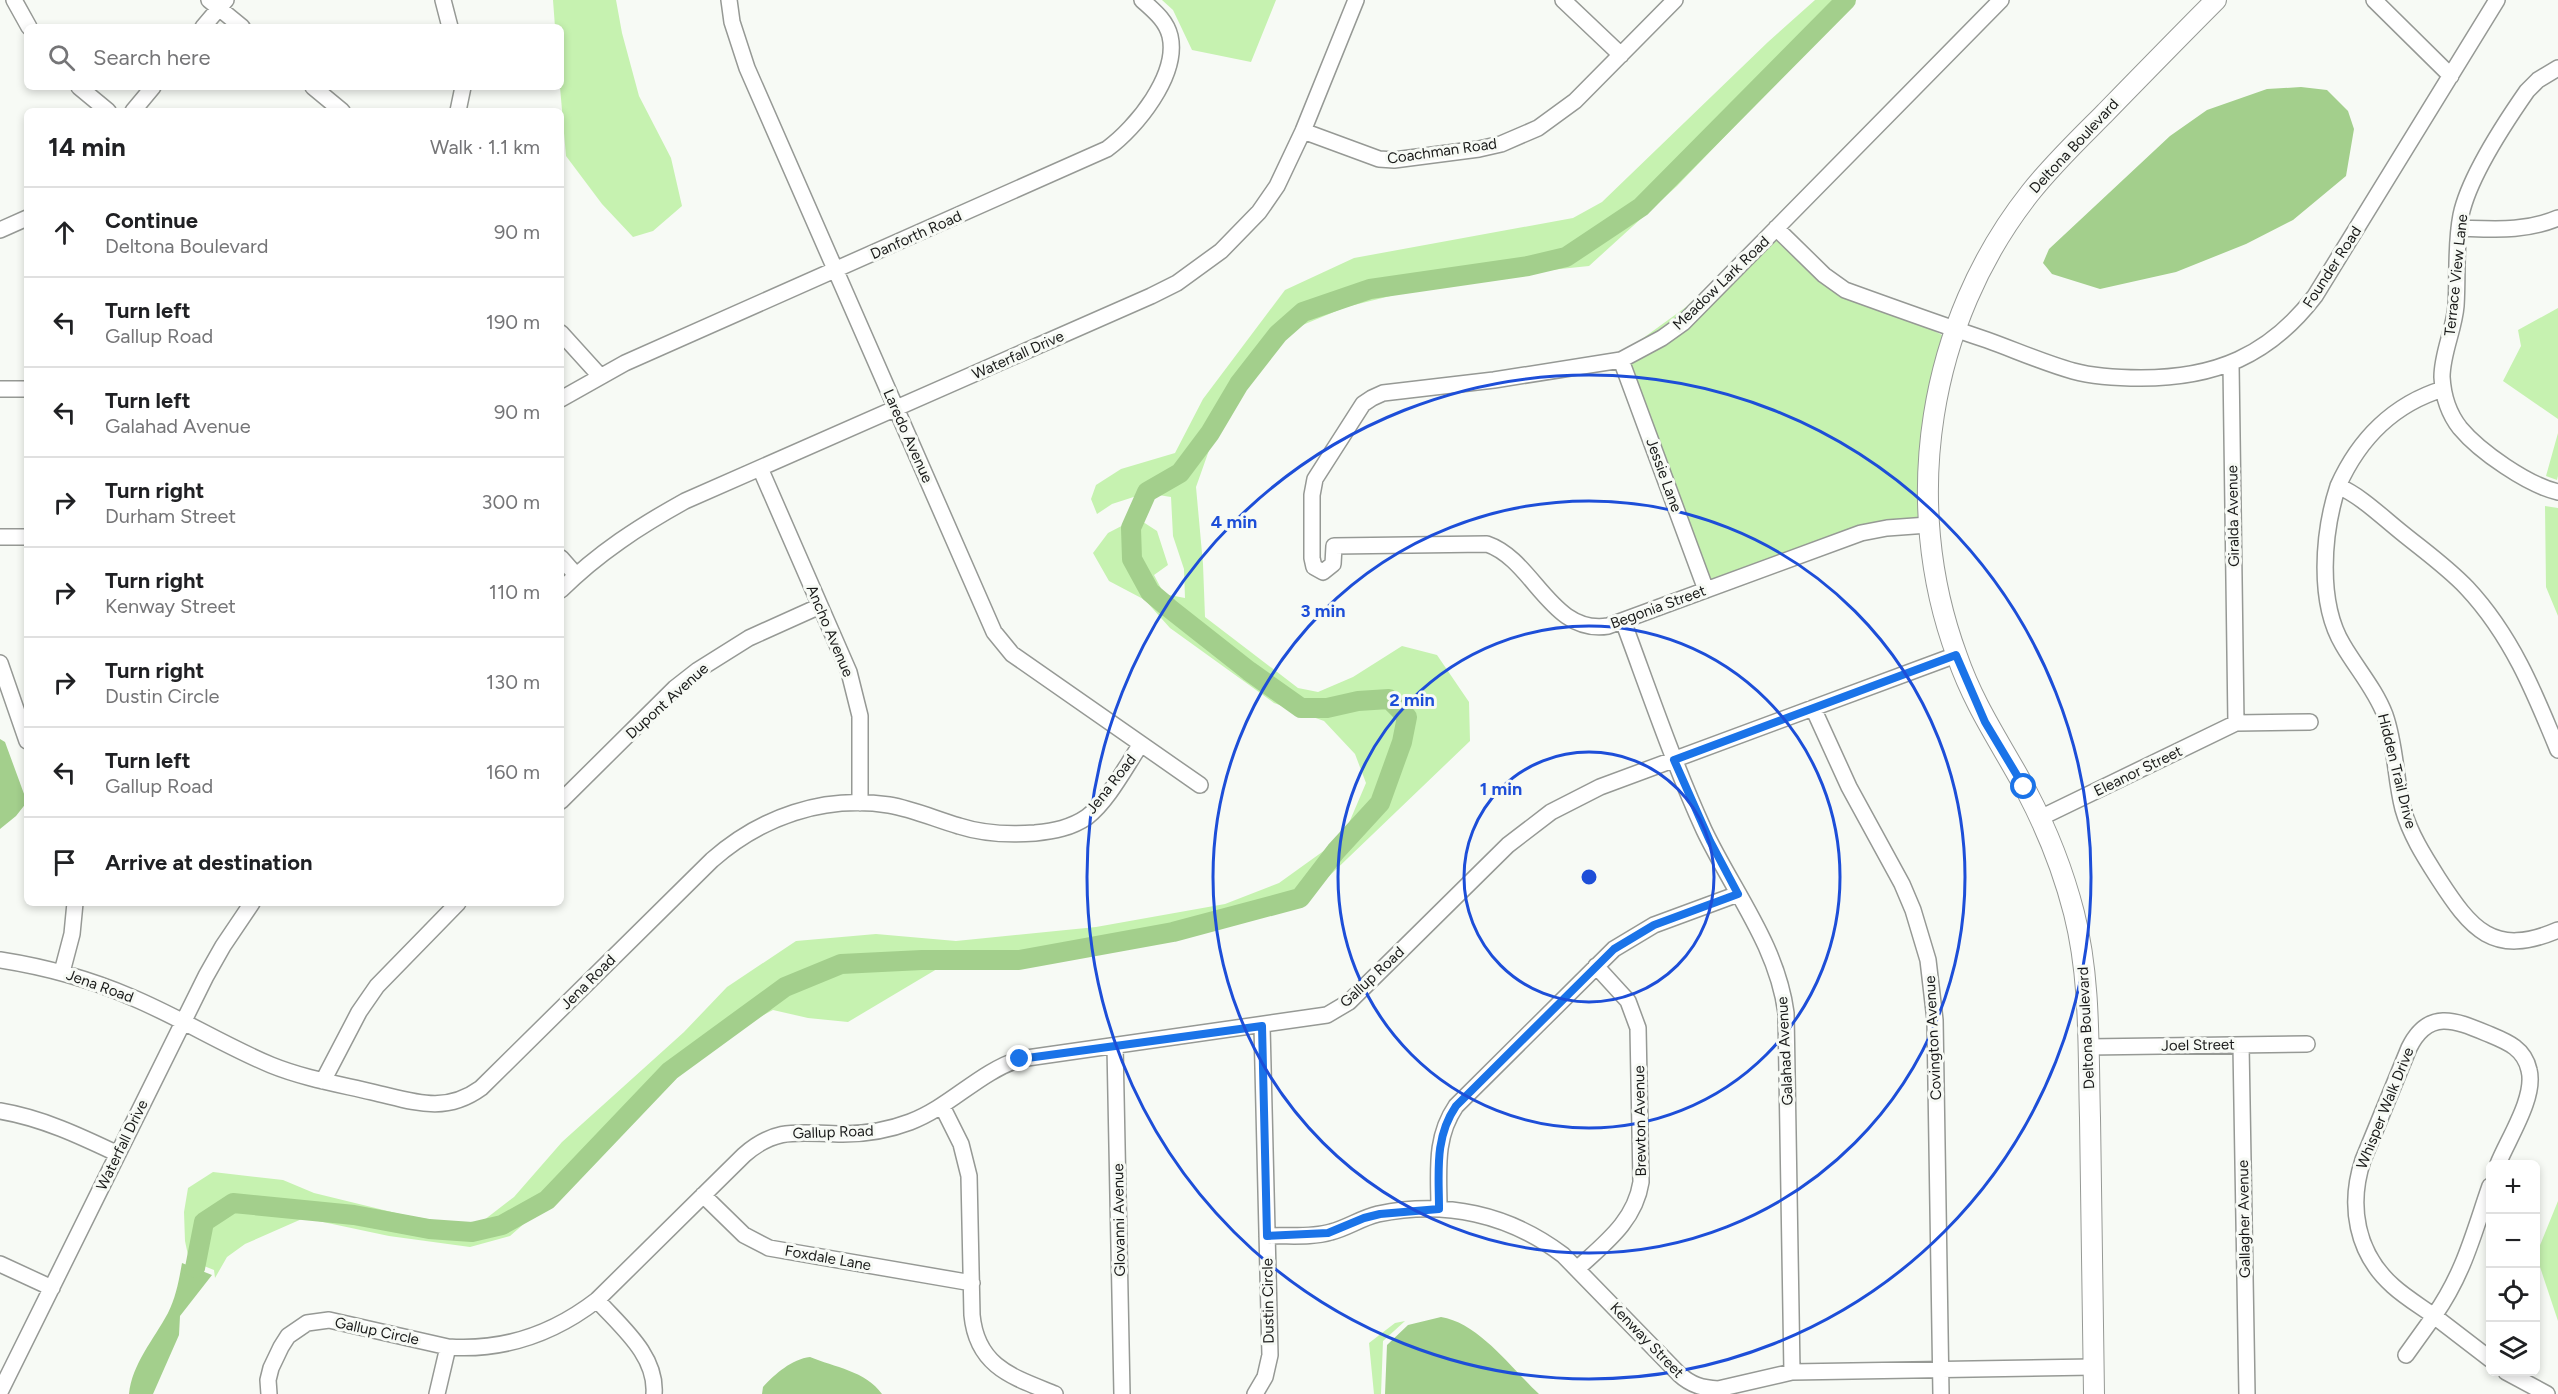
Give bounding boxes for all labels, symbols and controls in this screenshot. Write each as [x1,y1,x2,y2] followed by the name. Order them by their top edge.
[24,24,564,90] search box
[45,41,78,74] icon: search
[93,44,211,71] text: Search here
[2026,95,2122,197] street label: Deltona Boulevard
[48,131,126,163] text: 14 min
[1386,134,1498,168] street label: Coachman Road
[430,135,540,159] text: Walk · 1.1 km
[105,207,198,234] text: Continue
[868,207,964,263] street label: Danforth Road
[2441,213,2471,337] street label: Terrace View Lane
[48,216,81,249] icon: ahead
[494,220,540,244] text: 90 m
[2299,223,2365,311] street label: Founder Road
[1669,232,1773,334] street label: Meadow Lark Road
[105,234,268,258] text: Deltona Boulevard
[105,297,191,324] text: Turn left
[48,306,81,339] icon: left
[486,310,540,334] text: 190 m
[105,324,213,348] text: Gallup Road
[969,327,1067,383] street label: Waterfall Drive
[879,386,937,486] street label: Laredo Avenue
[105,387,191,414] text: Turn left
[48,396,81,429] icon: left
[494,400,540,424] text: 90 m
[105,414,251,438] text: Galahad Avenue
[1642,436,1686,514] street label: Jessie Lane
[2223,465,2243,567] street label: Giralda Avenue
[105,477,204,504] text: Turn right
[48,486,81,519] icon: right
[482,490,540,514] text: 300 m
[105,504,236,528] text: Durham Street
[1211,511,1257,533] text: 4 min
[105,567,204,594] text: Turn right
[48,576,81,609] icon: right
[489,580,540,604] text: 110 m
[1608,581,1708,633] street label: Begonia Street
[803,582,857,680] street label: Ancho Avenue
[105,594,236,618] text: Kenway Street
[1301,600,1345,622] text: 3 min
[105,657,204,684] text: Turn right
[622,659,712,743] street label: Dupont Avenue
[48,666,81,699] icon: right
[486,670,540,694] text: 130 m
[105,684,220,708] text: Dustin Circle
[1389,689,1435,711] text: 2 min
[2374,712,2420,830] street label: Hidden Trail Drive
[2091,742,2185,800] street label: Eleanor Street
[105,747,191,774] text: Turn left
[1082,751,1140,817] street label: Jena Road
[48,756,81,789] icon: left
[486,760,540,784] text: 160 m
[2010,773,2036,799] route start
[105,774,213,798] text: Gallup Road
[1480,778,1522,800] text: 1 min
[48,846,81,879] icon: arrive
[105,849,313,876] text: Arrive at destination
[1579,867,1599,887] centre of rings
[1336,943,1408,1011] street label: Gallup Road
[557,951,619,1013] street label: Jena Road
[64,966,136,1006] street label: Jena Road
[2074,966,2098,1090] street label: Deltona Boulevard
[1921,975,1945,1101] street label: Covington Avenue
[1773,996,1797,1106] street label: Galahad Avenue
[2161,1035,2235,1055] street label: Joel Street
[1006,1045,1032,1071] route end
[2352,1045,2418,1171] street label: Whisper Walk Drive
[1630,1065,1650,1177] street label: Brewton Avenue
[92,1097,152,1193] street label: Waterfall Drive
[792,1122,874,1142] street label: Gallup Road
[2234,1160,2254,1278] street label: Gallagher Avenue
[2486,1160,2540,1376] map controls
[2486,1160,2540,1214] button: +
[1109,1163,1129,1277] street label: Glovanni Avenue
[2486,1214,2540,1268] button: −
[783,1242,873,1274] street label: Foxdale Lane
[1258,1258,1278,1344] street label: Dustin Circle
[2486,1268,2540,1322] button: locate
[1606,1298,1688,1382] street label: Kenway Street
[333,1313,421,1349] street label: Gallup Circle
[2486,1322,2540,1376] button: layers

